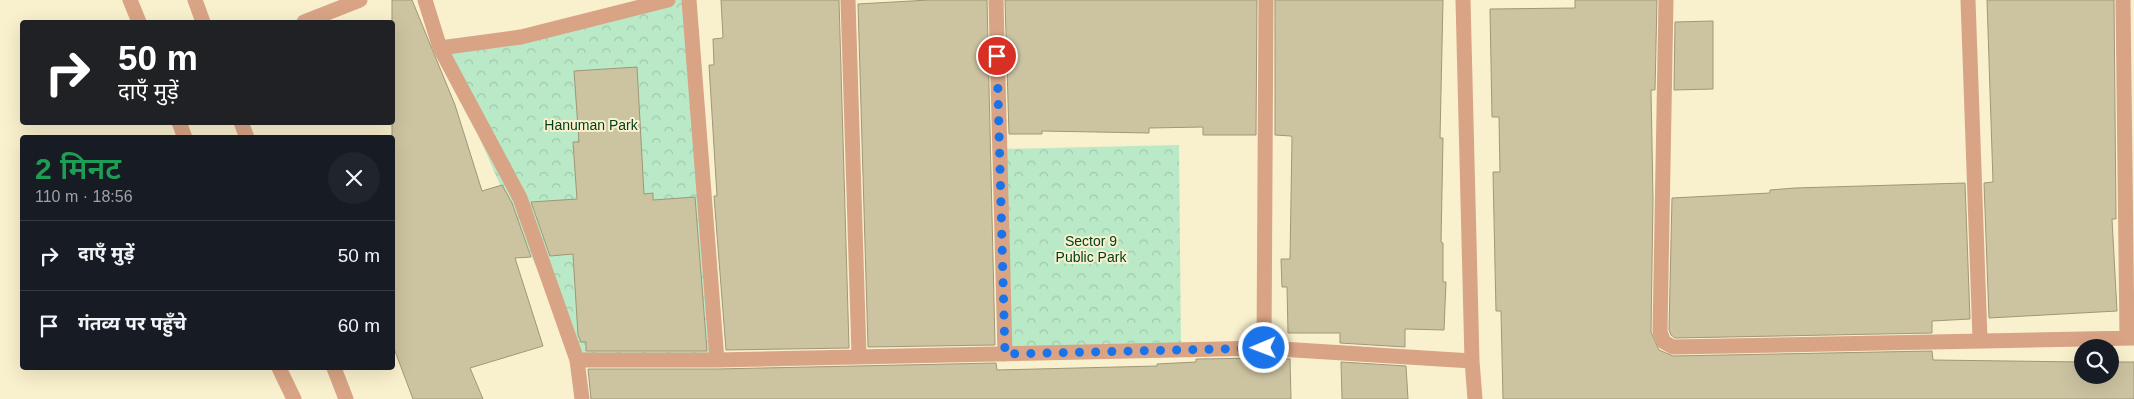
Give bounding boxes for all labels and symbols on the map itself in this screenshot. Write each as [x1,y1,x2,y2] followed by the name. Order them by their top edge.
[976,35,1018,77] pin
[544,117,639,133] park label: Hanuman Park
[1056,233,1127,265] park label: Sector 9 Public Park
[1237,321,1289,373] position arrow

